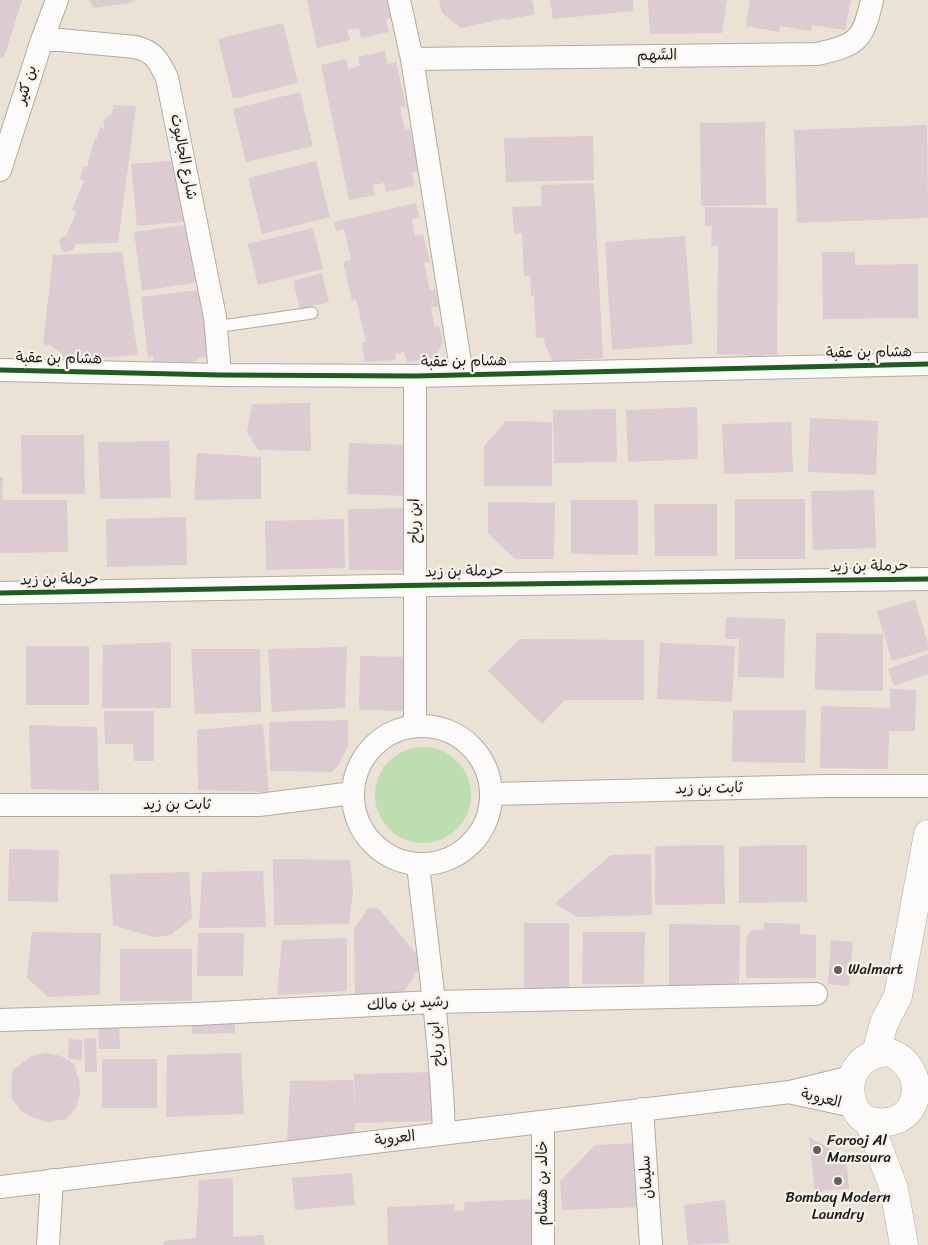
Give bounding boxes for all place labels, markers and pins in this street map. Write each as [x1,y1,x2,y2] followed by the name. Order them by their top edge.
[848,961,903,979] place label: Walmart
[832,964,844,976] marker: Walmart
[827,1132,891,1167] place label: Forooj Al Mansoura
[811,1144,823,1156] marker: Forooj Al Mansoura
[832,1175,844,1187] marker: Bombay Modern Laundry
[785,1189,891,1224] place label: Bombay Modern Laundry

